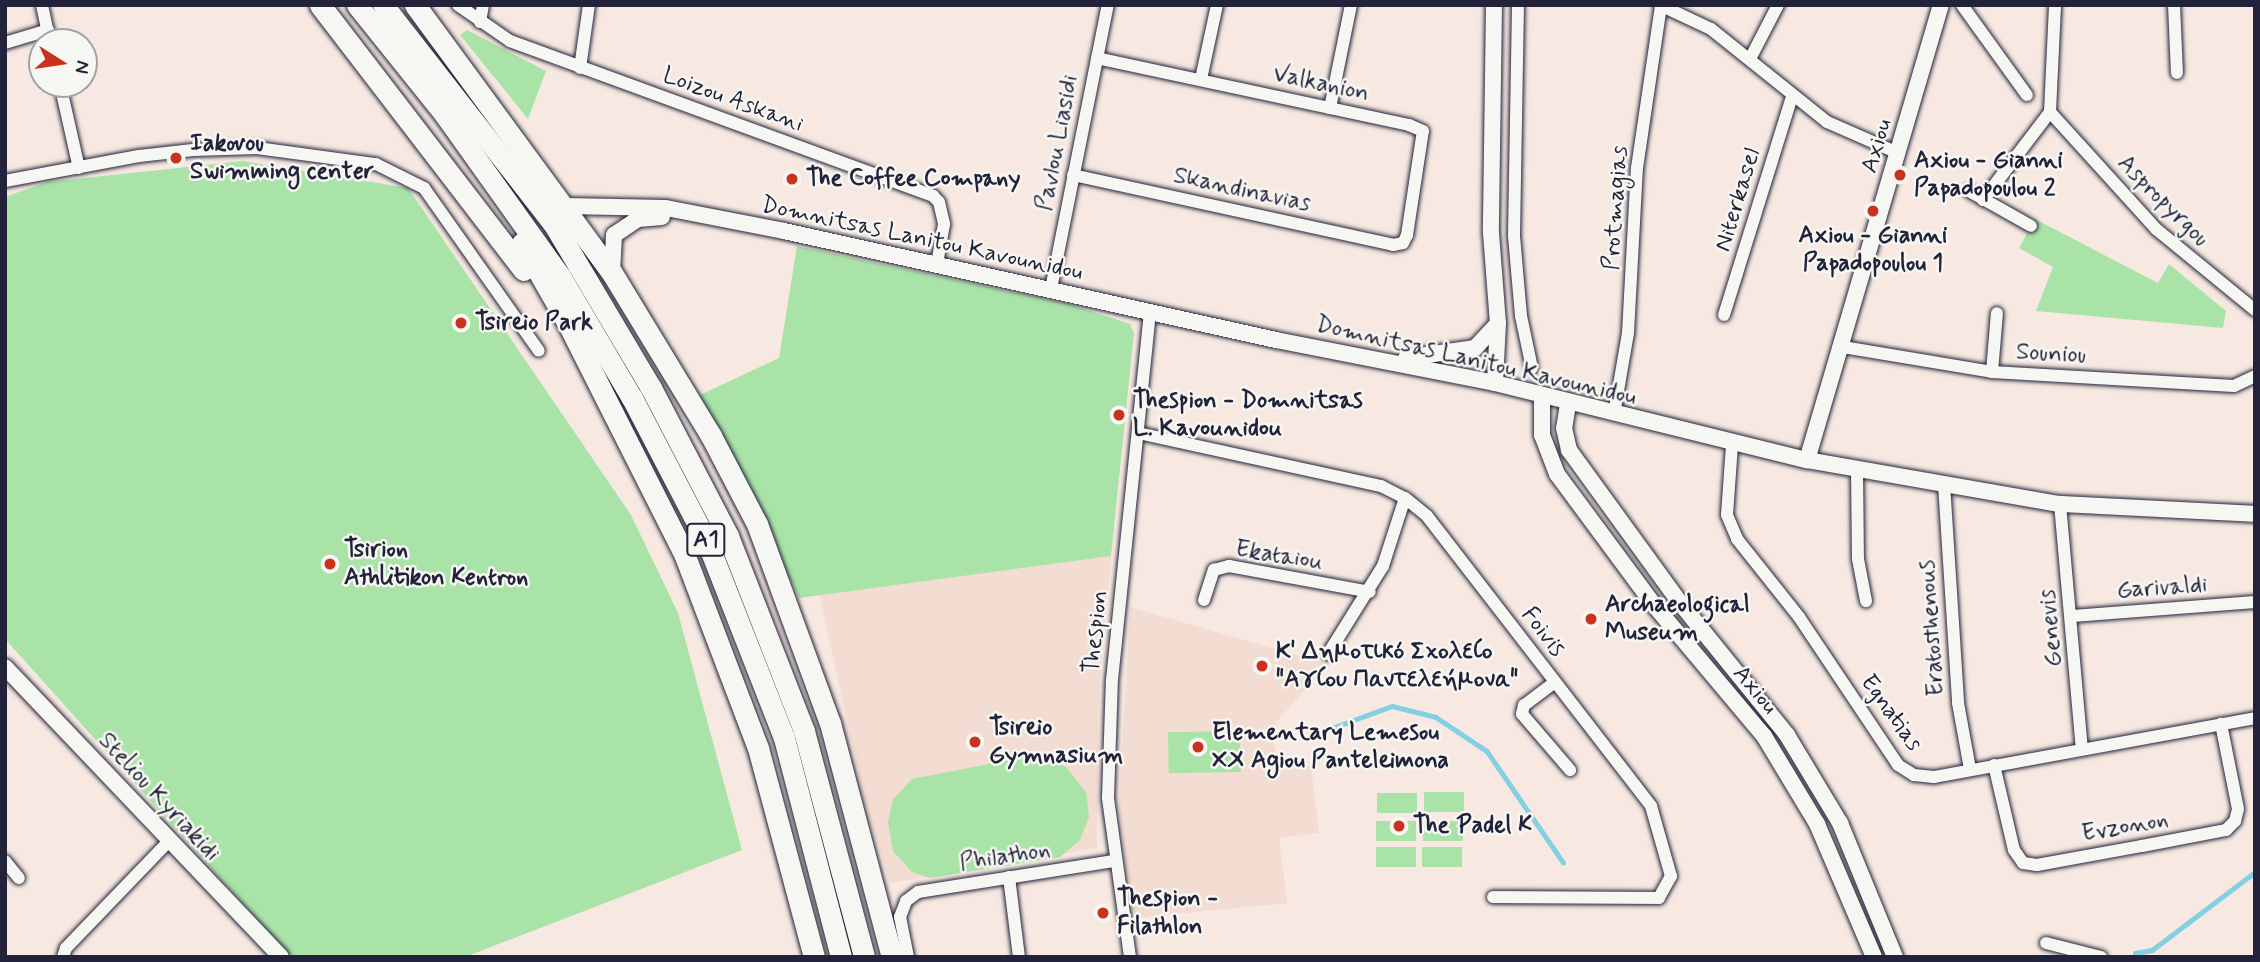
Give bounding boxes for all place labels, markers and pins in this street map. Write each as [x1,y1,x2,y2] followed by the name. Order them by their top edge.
[190,130,374,186] place label: Iakovou Swimming center
[1914,147,2063,203] place label: Axiou - Gianni Papadopoulou 2
[168,150,184,166] marker: Iakovou Swimming center
[806,165,1019,193] place label: The Coffee Company
[1892,167,1908,183] marker: Axiou - Gianni Papadopoulou 2
[784,171,800,187] marker: The Coffee Company
[1865,203,1881,219] marker: Axiou - Gianni Papadopoulou 1
[1799,222,1947,278] place label: Axiou - Gianni Papadopoulou 1
[475,309,593,337] place label: Tsireio Park
[453,315,469,331] marker: Tsireio Park
[1133,387,1363,443] place label: Thespion - Domnitsas L. Kavounidou
[1111,407,1127,423] marker: Thespion - Domnitsas L. Kavounidou
[344,536,536,592] place label: Tsirion Athlitikon Kentron
[322,556,338,572] marker: Tsirion Athlitikon Kentron
[1605,591,1750,647] place label: Archaeological Museum
[1583,611,1599,627] marker: Archaeological Museum
[1276,638,1518,694] place label: Κ' Δημοτικό Σχολείο "Αγίου Παντελεήμονα"
[1254,658,1270,674] marker: Κ' Δημοτικό Σχολείο "Αγίου Παντελεήμονα"
[989,714,1123,770] place label: Tsireio Gymnasium
[1212,719,1447,775] place label: Elementary Lemesou XX Agiou Panteleimona
[967,734,983,750] marker: Tsireio Gymnasium
[1190,739,1206,755] marker: Elementary Lemesou XX Agiou Panteleimona
[1413,812,1533,840] place label: The Padel K
[1391,818,1407,834] marker: The Padel K
[1117,885,1218,941] place label: Thespion - Filathlon
[1095,905,1111,921] marker: Thespion - Filathlon

